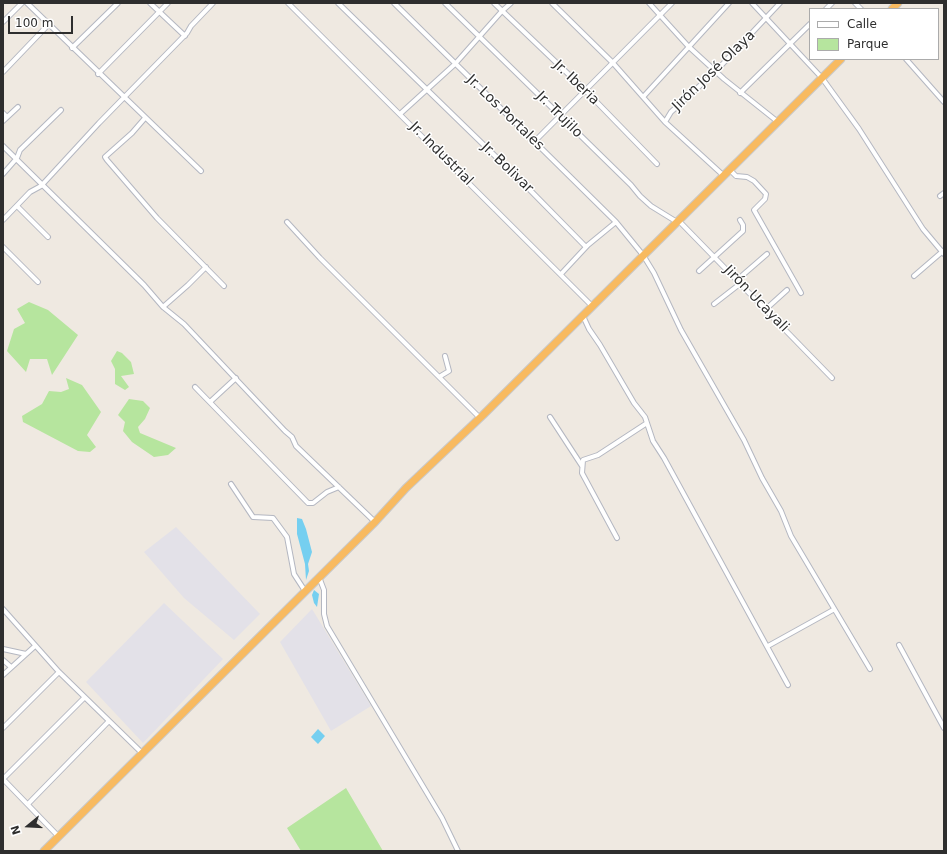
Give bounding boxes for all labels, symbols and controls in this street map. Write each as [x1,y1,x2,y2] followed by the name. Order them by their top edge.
[10,8,75,34] scale bar
[809,8,939,60] legend
[15,16,53,30] text: 100 m
[847,17,877,31] text: Calle
[669,27,759,115] street label: Jirón José Olaya
[847,37,888,51] text: Parque
[550,57,602,109] street label: Jr. Iberia
[463,72,547,154] street label: Jr. Los Portales
[532,88,586,142] street label: Jr. Trujilo
[406,119,476,189] street label: Jr. Industrial
[477,139,537,197] street label: Jr. Bolivar
[720,262,792,336] street label: Jirón Ucayali
[8,806,48,846] north arrow
[9,823,24,836] text: N

